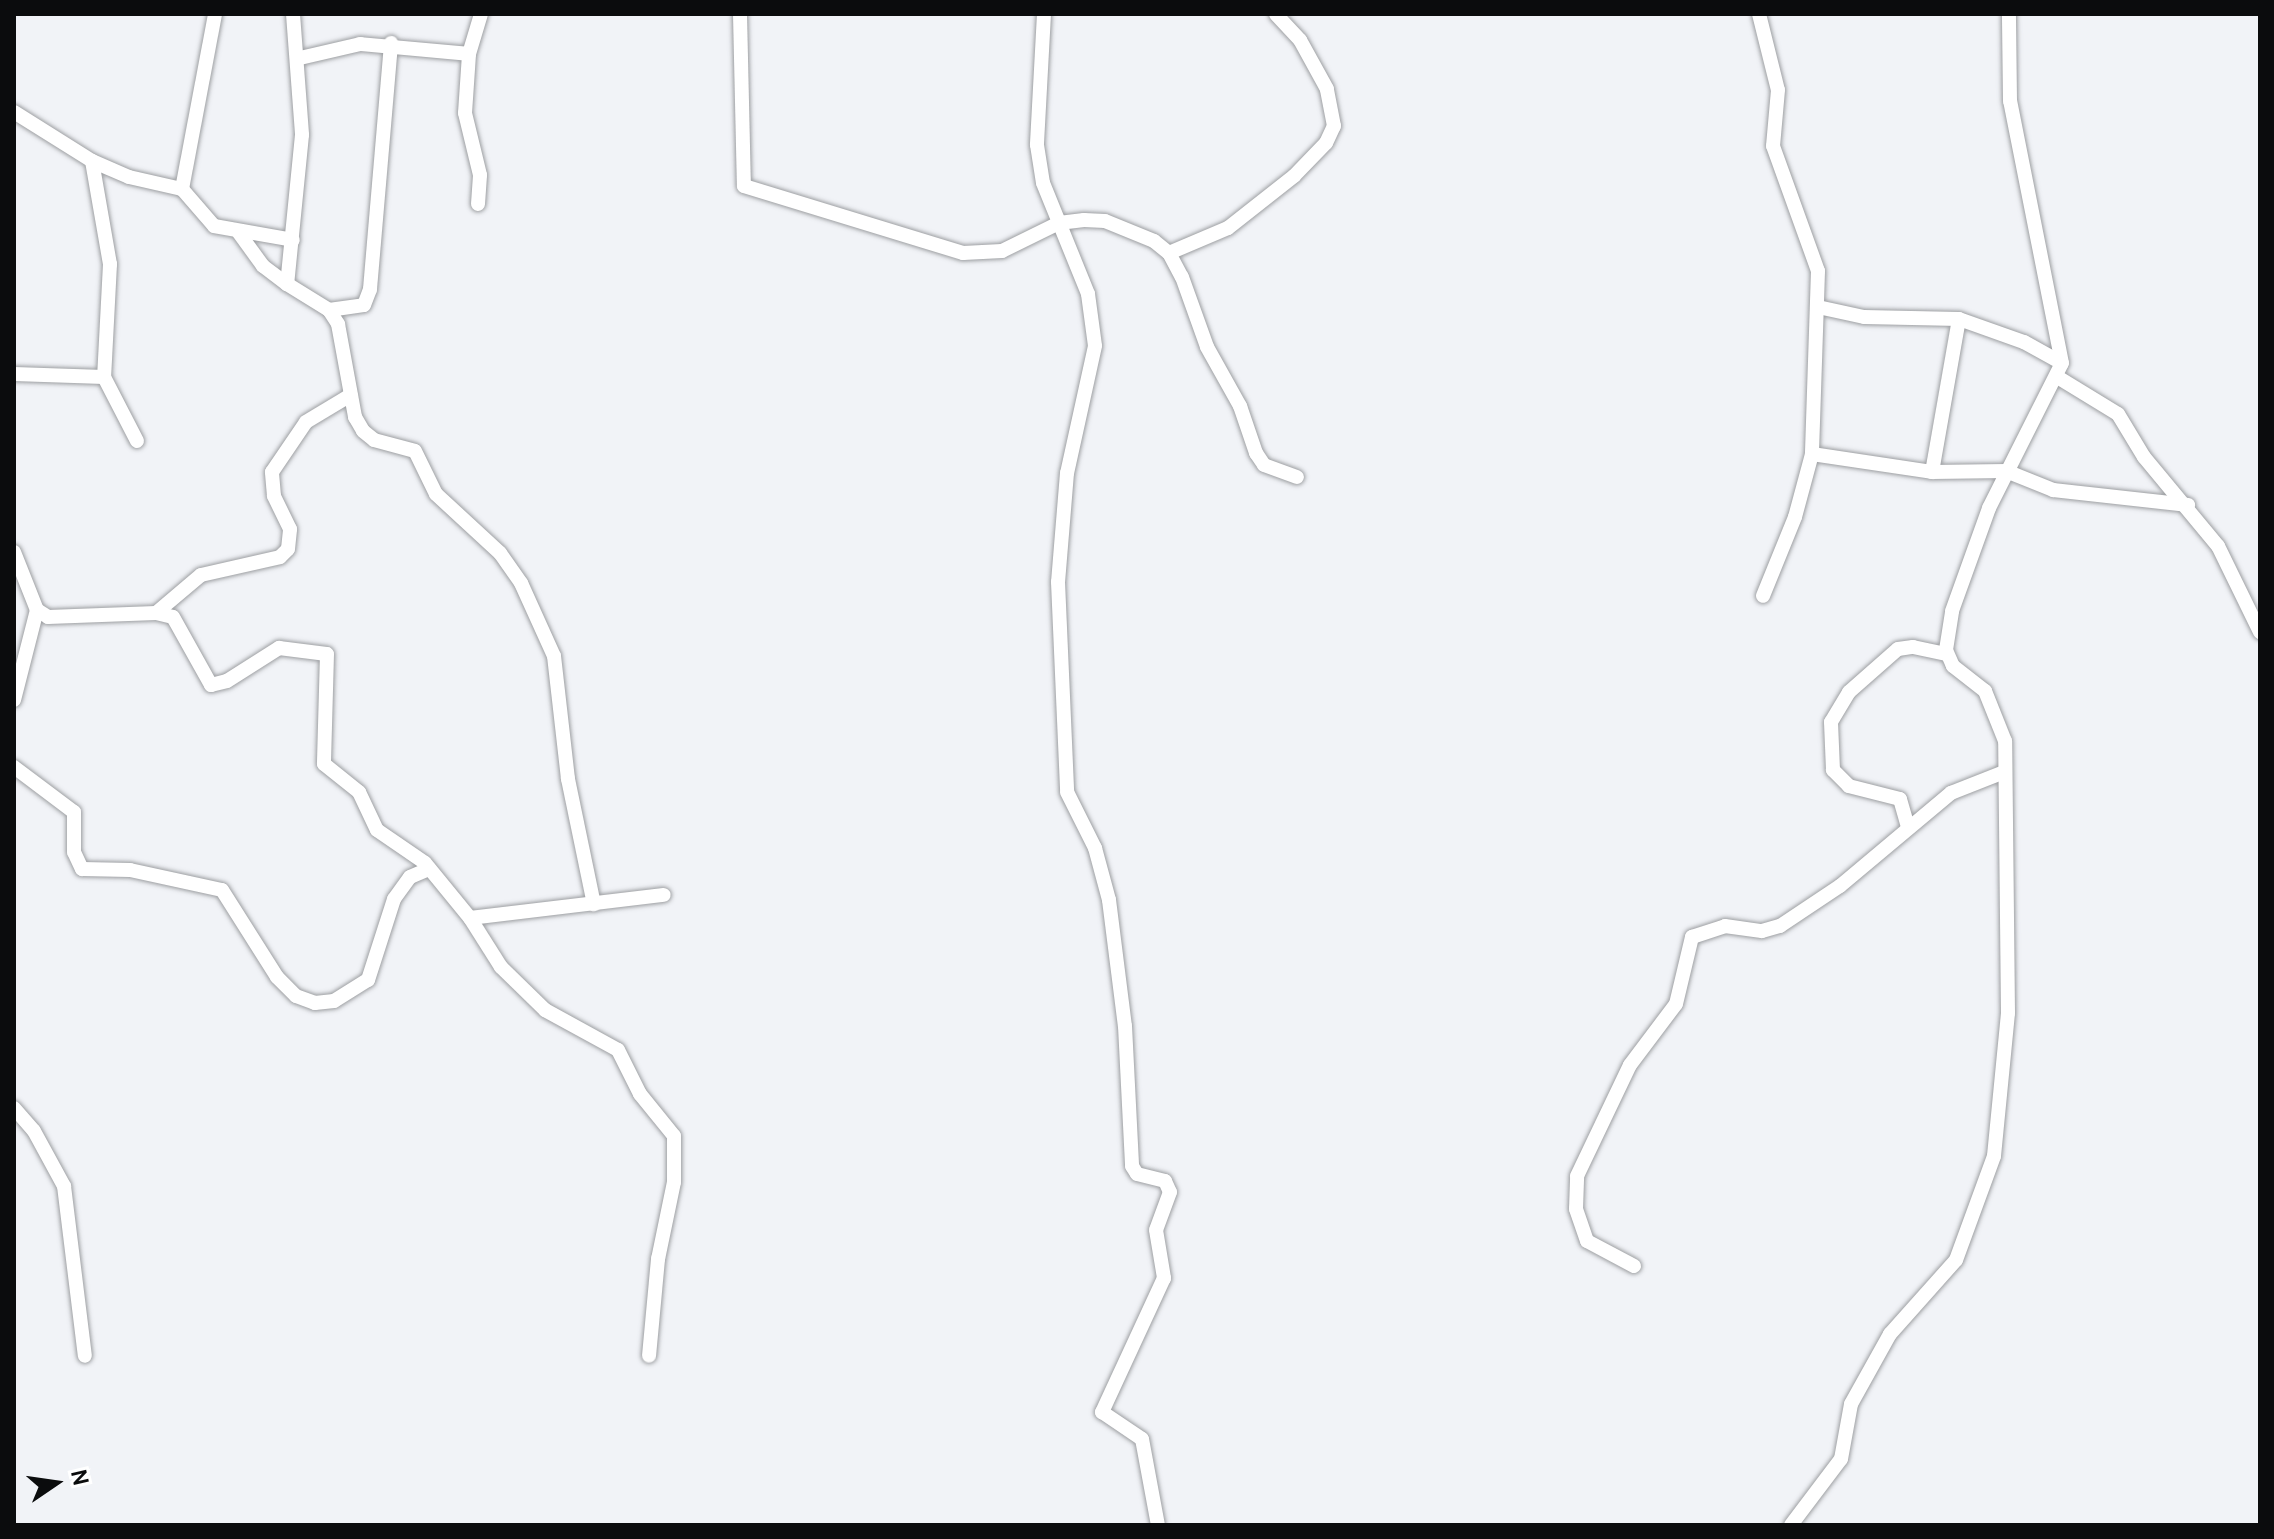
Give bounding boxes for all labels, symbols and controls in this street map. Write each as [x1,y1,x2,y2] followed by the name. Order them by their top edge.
[16,1443,96,1523] north arrow
[65,1467,95,1488] text: N

